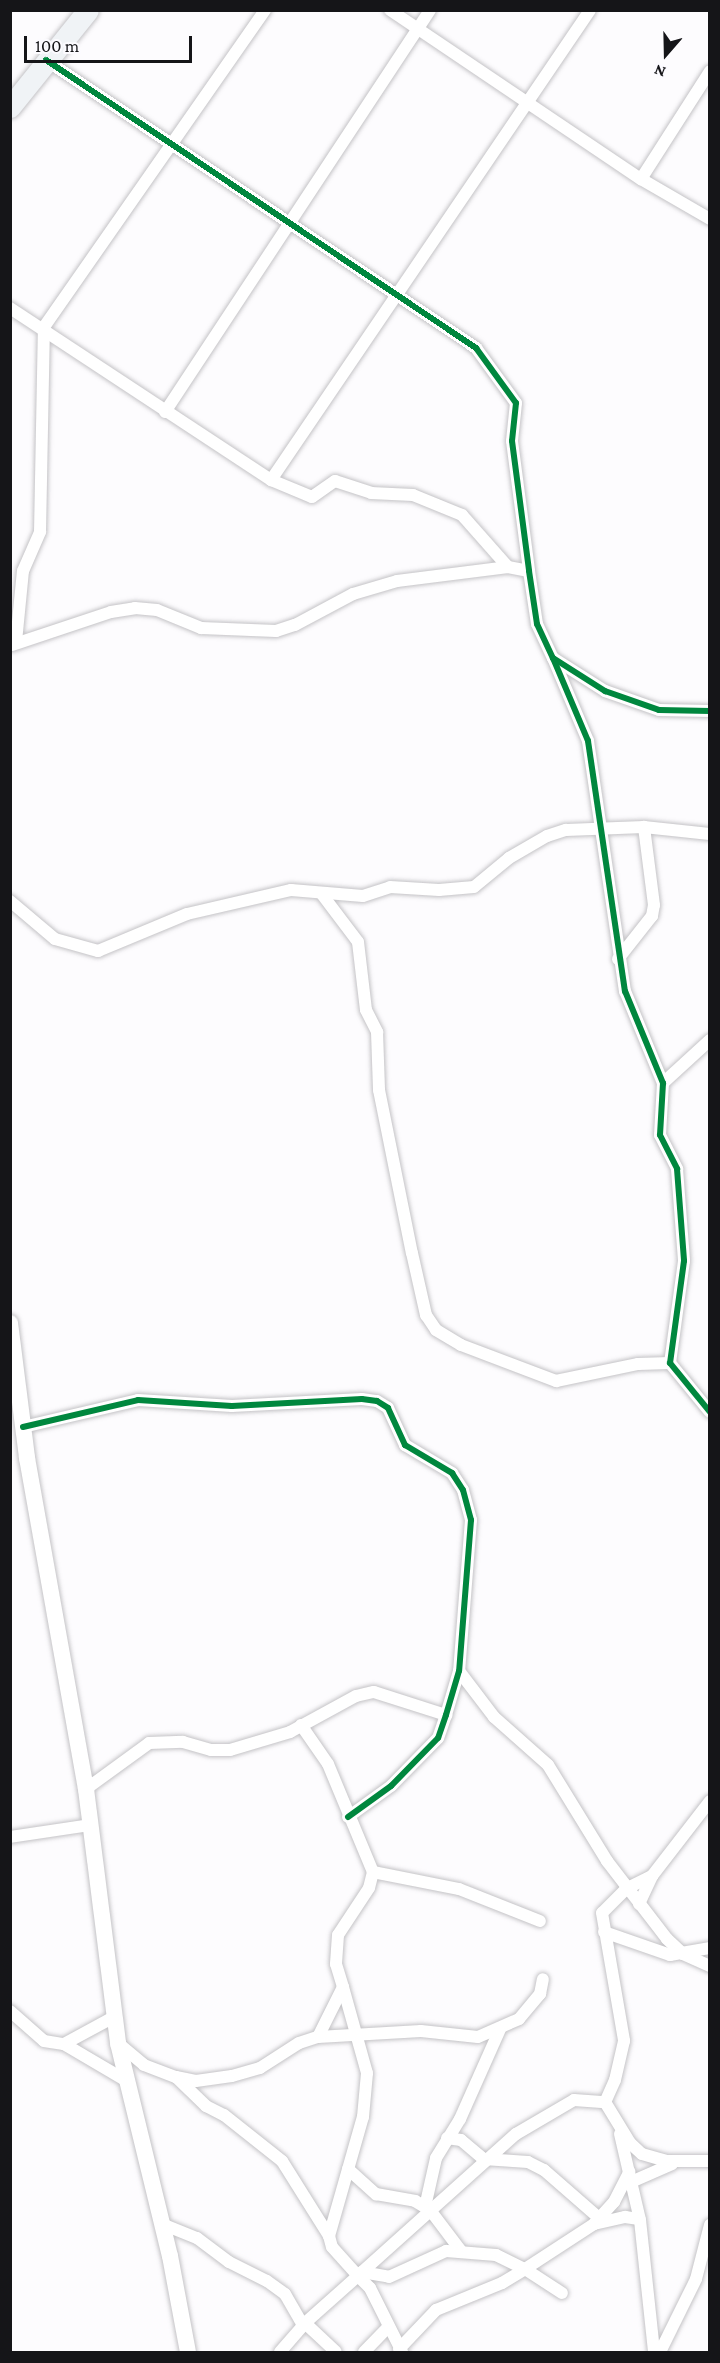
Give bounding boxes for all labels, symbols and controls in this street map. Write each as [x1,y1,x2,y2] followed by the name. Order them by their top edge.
[27,24,195,62] scale bar
[636,24,696,84] north arrow
[35,36,79,56] text: 100 m
[652,62,668,81] text: N

